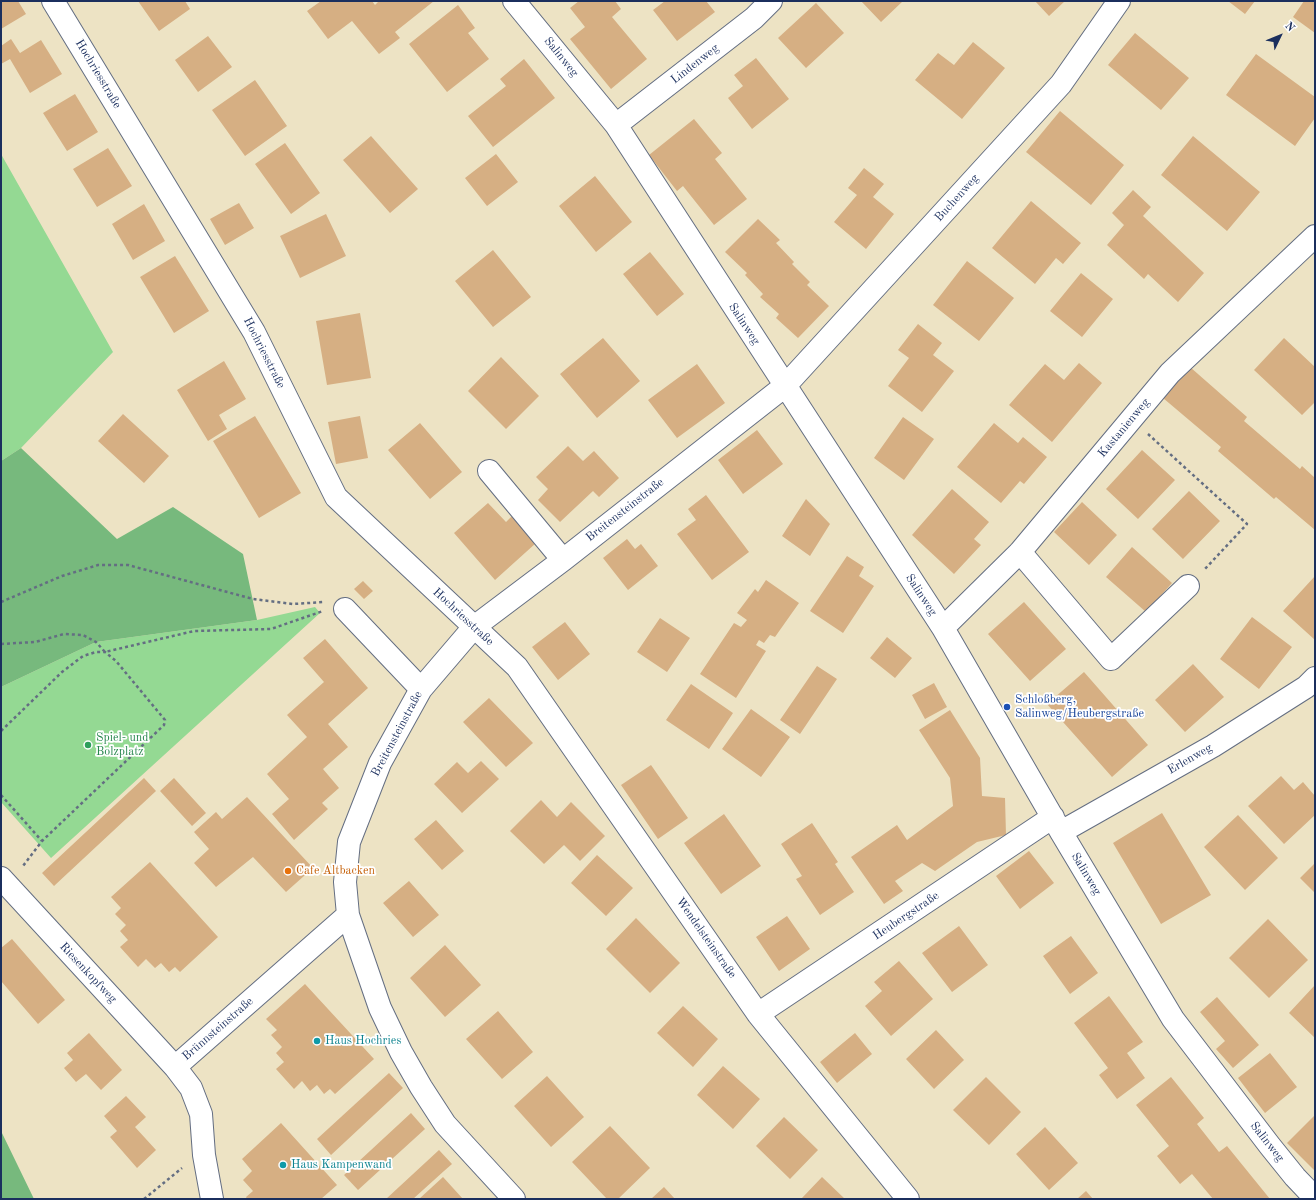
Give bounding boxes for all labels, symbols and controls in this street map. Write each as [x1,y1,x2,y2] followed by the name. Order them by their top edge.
[1260,16,1300,56] north arrow
[1282,21,1296,34] text: N
[541,34,581,80] street label: Salinweg
[72,37,124,111] street label: Hochriesstraße
[668,41,722,87] street label: Lindenweg
[932,171,982,225] street label: Buchenweg
[725,300,763,348] street label: Salinweg
[240,315,288,391] street label: Hochriesstraße
[1095,395,1153,461] street label: Kastanienweg
[583,475,667,545] street label: Breitensteinstraße
[902,571,940,619] street label: Salinweg
[430,585,496,649] street label: Hochriesstraße
[368,689,426,779] street label: Breitensteinstraße
[1015,693,1144,721] place label: Schloßberg, Salinweg/Heubergstraße
[1002,702,1012,712] marker: Schloßberg, Salinweg/Heubergstraße
[96,731,149,759] place label: Spiel- und Bolzplatz
[83,740,93,750] marker: Spiel- und Bolzplatz
[1165,740,1215,778] street label: Erlenweg
[1068,850,1104,898] street label: Salinweg
[296,864,375,878] place label: Cafe Altbacken
[283,866,293,876] marker: Cafe Altbacken
[870,889,942,943] street label: Heubergstraße
[673,895,739,981] street label: Wendelsteinstraße
[56,940,120,1006] street label: Riesenkopfweg
[180,994,256,1064] street label: Brünnsteinstraße
[325,1034,401,1048] place label: Haus Hochries
[312,1036,322,1046] marker: Haus Hochries
[1247,1119,1287,1165] street label: Salinweg
[291,1158,392,1172] place label: Haus Kampenwand
[278,1160,288,1170] marker: Haus Kampenwand

